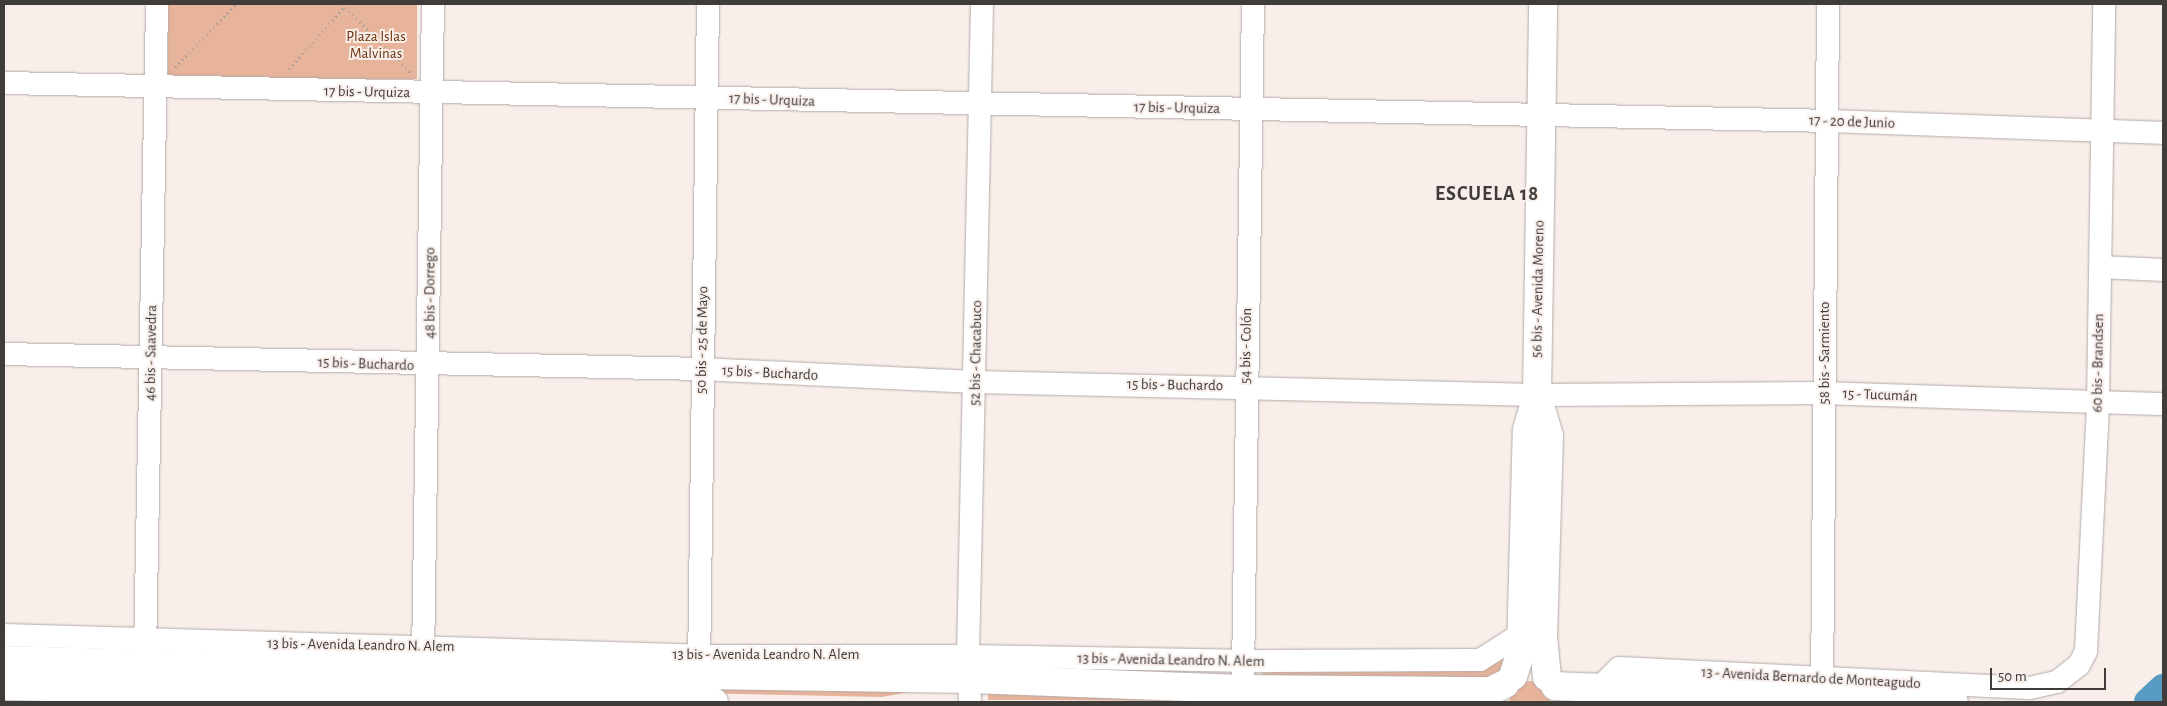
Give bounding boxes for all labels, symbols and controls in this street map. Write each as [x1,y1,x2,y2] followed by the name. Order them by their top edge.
[346,27,406,62] park label: Plaza Islas Malvinas
[324,82,410,102] street label: 17 bis - Urquiza
[729,89,815,111] street label: 17 bis - Urquiza
[1134,98,1220,118] street label: 17 bis - Urquiza
[1809,112,1895,132] street label: 17 - 20 de Junio
[1434,182,1540,206] district label: ESCUELA 18
[1528,220,1548,358] street label: 56 bis - Avenida Moreno
[421,247,439,339] street label: 48 bis - Dorrego
[692,286,712,394] street label: 50 bis - 25 de Mayo
[966,300,986,406] street label: 52 bis - Chacabuco
[1816,302,1834,404] street label: 58 bis - Sarmiento
[141,305,161,401] street label: 46 bis - Saavedra
[1236,308,1256,384] street label: 54 bis - Colón
[2088,313,2108,413] street label: 60 bis - Brandsen
[318,353,414,375] street label: 15 bis - Buchardo
[721,361,819,385] street label: 15 bis - Buchardo
[1127,375,1223,395] street label: 15 bis - Buchardo
[1842,385,1918,405] street label: 15 - Tucumán
[267,634,455,656] street label: 13 bis - Avenida Leandro N. Alem
[672,646,860,664] street label: 13 bis - Avenida Leandro N. Alem
[1077,649,1265,671] street label: 13 bis - Avenida Leandro N. Alem
[1992,658,2108,690] scale bar
[1701,663,1921,693] street label: 13 - Avenida Bernardo de Monteagudo
[1998,669,2027,684] text: 50 m

